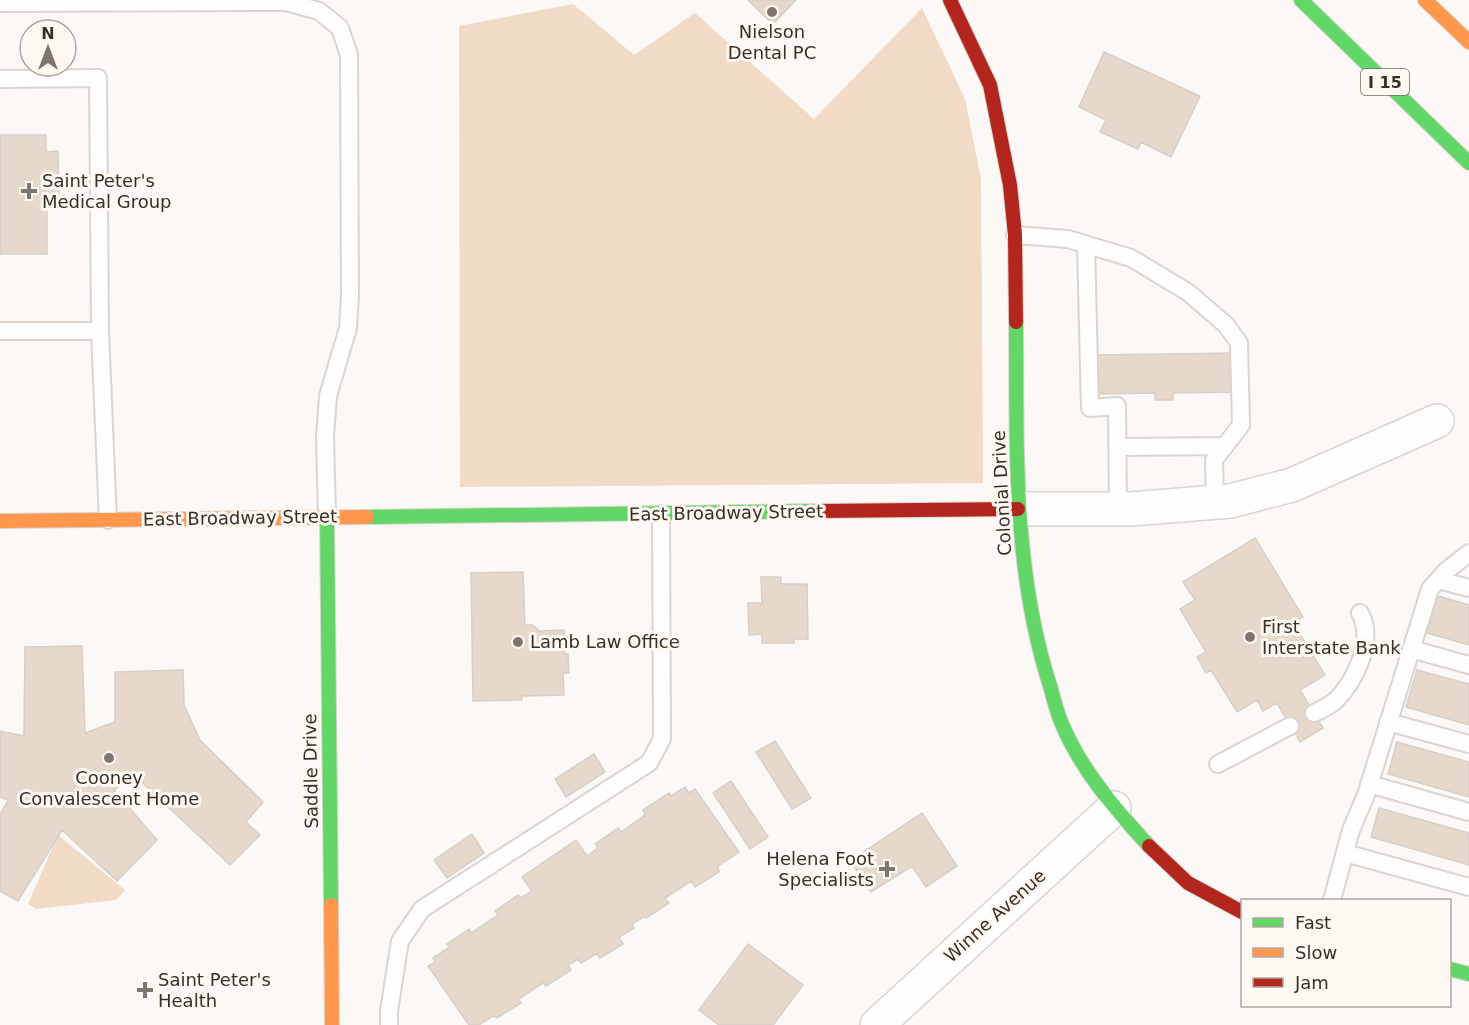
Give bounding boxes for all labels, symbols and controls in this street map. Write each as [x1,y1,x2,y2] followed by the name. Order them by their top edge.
[765,5,779,19] marker: Nielson Dental PC
[18,18,78,78] north arrow
[728,21,816,63] place label: Nielson Dental PC
[41,24,55,43] text: N
[1361,69,1409,95] road number: I 15
[42,170,171,212] place label: Saint Peter's Medical Group
[20,182,38,200] marker: Saint Peter's Medical Group
[988,430,1015,556] street label: Colonial Drive
[629,500,823,525] street label: East Broadway Street
[143,505,337,530] street label: East Broadway Street
[1262,616,1401,658] place label: First Interstate Bank
[1243,630,1257,644] marker: First Interstate Bank
[530,631,680,652] place label: Lamb Law Office
[511,635,525,649] marker: Lamb Law Office
[299,713,322,829] street label: Saddle Drive
[102,751,116,765] marker: Cooney Convalescent Home
[19,767,199,809] place label: Cooney Convalescent Home
[766,848,874,890] place label: Helena Foot Specialists
[878,860,896,878] marker: Helena Foot Specialists
[940,865,1050,967] street label: Winne Avenue
[1241,899,1451,1007] legend
[1295,912,1331,933] text: Fast
[1295,942,1337,963] text: Slow
[158,969,271,1011] place label: Saint Peter's Health
[1294,972,1329,993] text: Jam
[136,981,154,999] marker: Saint Peter's Health

